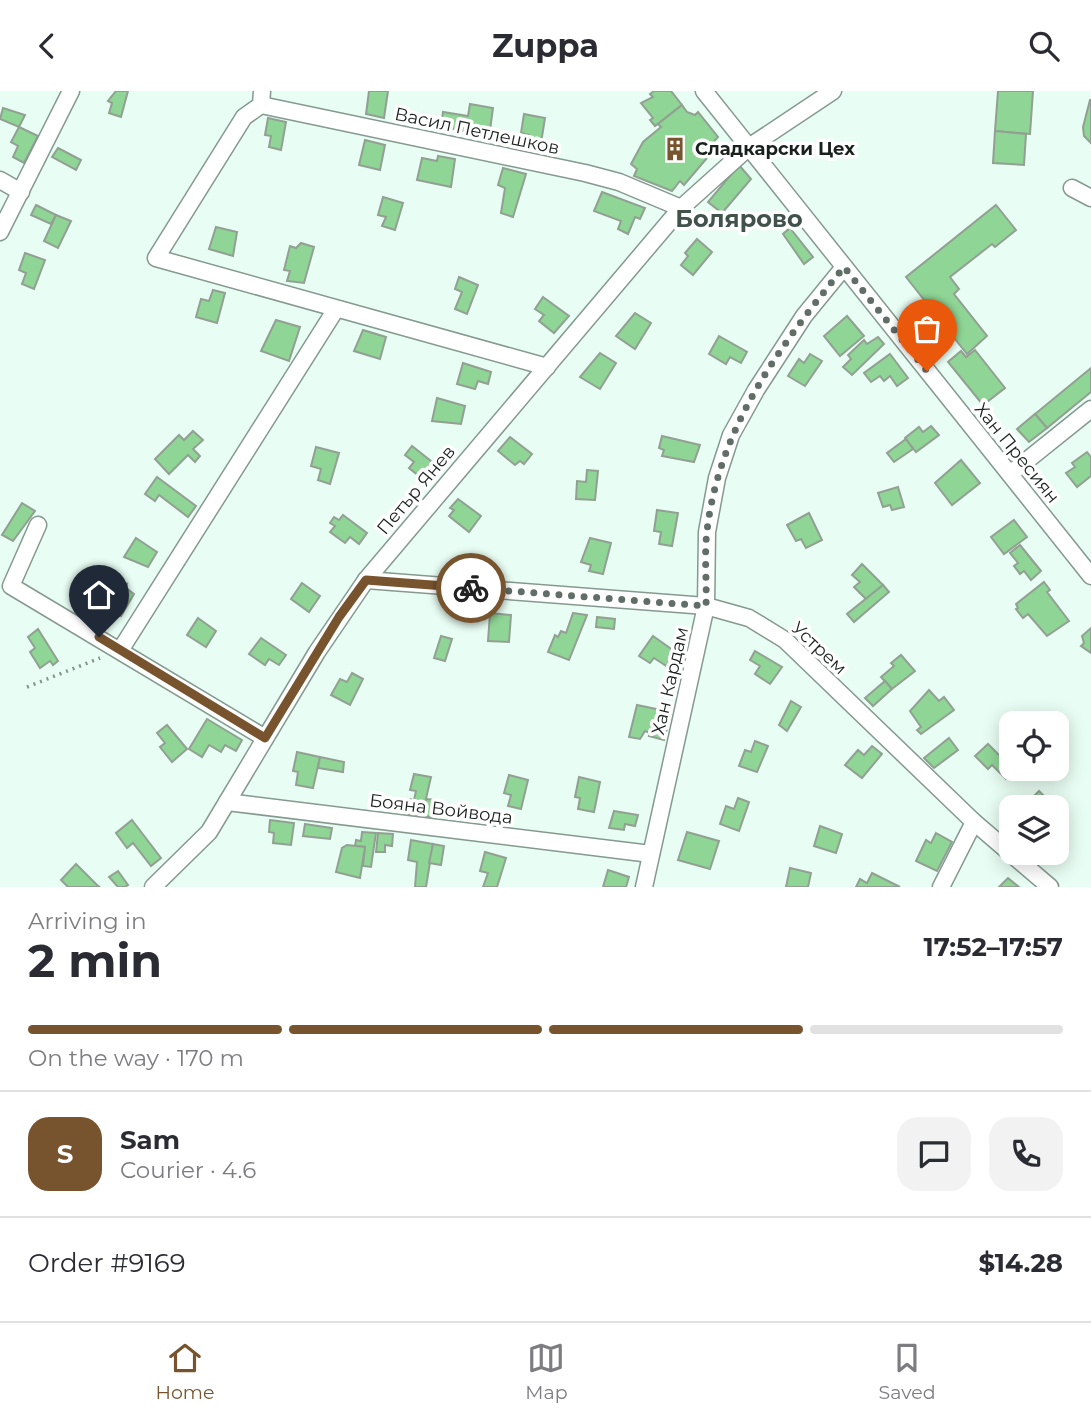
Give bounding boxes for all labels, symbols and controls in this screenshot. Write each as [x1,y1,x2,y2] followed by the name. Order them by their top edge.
[492,26,599,65] text: Zuppa
[28,27,66,65] icon: back
[1025,27,1063,65] icon: search
[393,103,561,159] street label: Васил Петлешков
[661,135,689,163] building icon: Сладкарски Цех
[695,138,855,160] place label: Сладкарски Цех
[675,204,803,233] district label: Болярово
[897,299,957,371] pin
[908,310,946,348] icon: bag
[970,398,1064,508] street label: Хан Пресиян
[372,441,460,539] street label: Петър Янев
[436,553,506,623] courier
[69,565,129,637] pin
[452,569,490,607] icon: bike
[80,576,118,614] icon: home
[787,617,851,679] street label: Устрем
[647,625,693,737] street label: Хан Кардам
[999,711,1069,865] map controls
[999,711,1069,781] button: locate
[368,789,514,829] street label: Бояна Войвода
[999,795,1069,865] button: layers
[28,907,147,935] text: Arriving in
[923,931,1063,963] text: 17:52–17:57
[28,932,162,989] text: 2 min
[28,1044,244,1072] text: On the way · 170 m
[897,1117,971,1191] button: chat
[989,1117,1063,1191] button: phone
[120,1124,180,1156] text: Sam
[57,1138,73,1170] text: S
[120,1156,256,1184] text: Courier · 4.6
[28,1247,185,1279] text: Order #9169
[978,1247,1063,1279] text: $14.28
[155,1339,214,1404] tab: Home
[525,1339,568,1404] tab: Map
[878,1339,936,1404] tab: Saved

